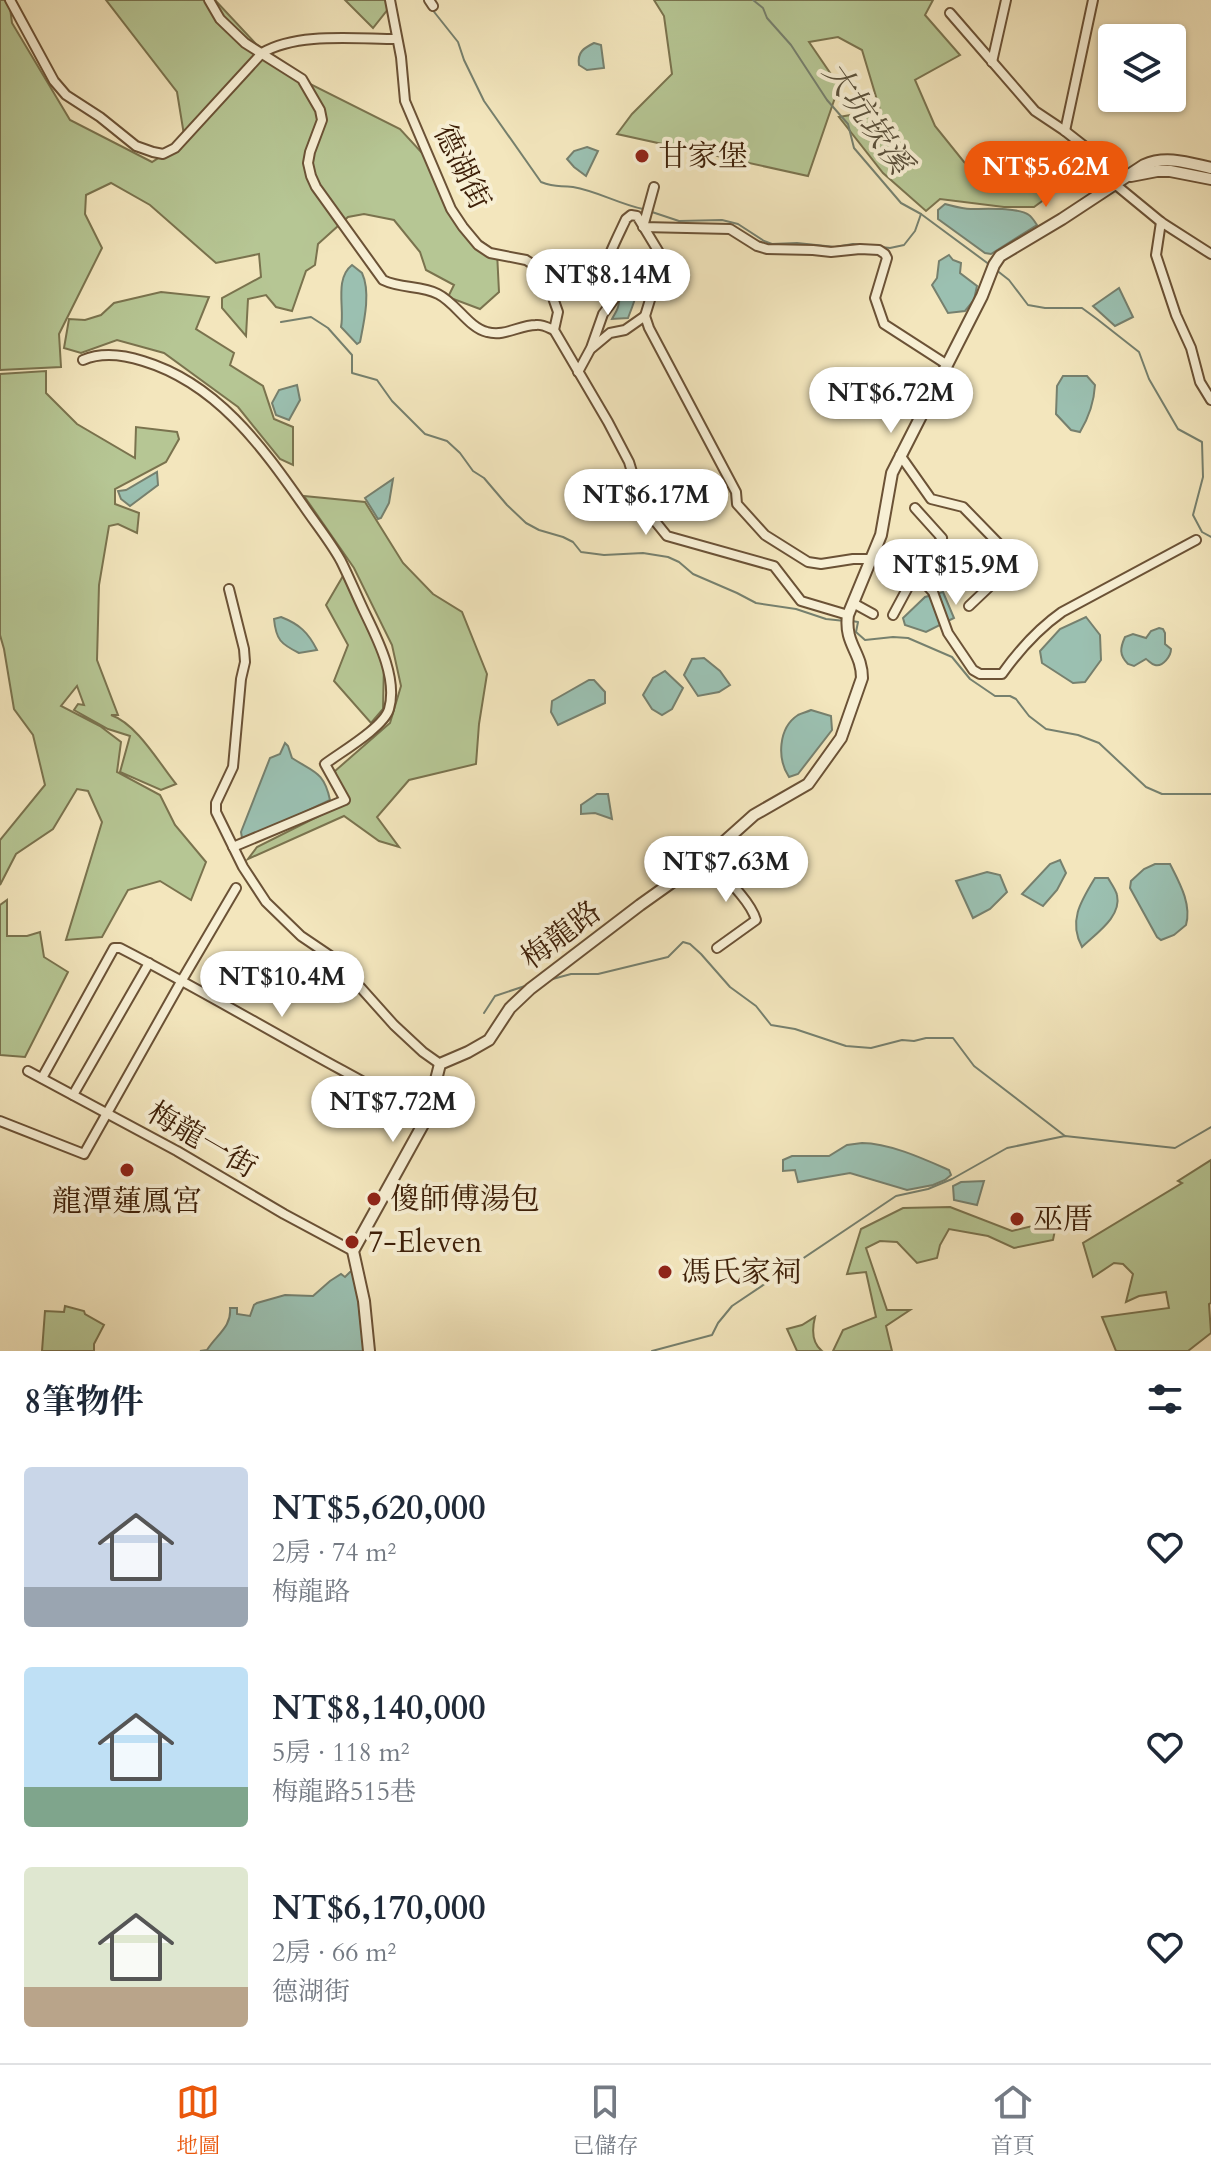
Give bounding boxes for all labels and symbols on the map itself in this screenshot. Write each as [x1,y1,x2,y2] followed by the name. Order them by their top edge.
[812,53,923,185] water label: 大坑崁溪
[424,118,500,216] street label: 德湖街
[658,136,748,177] place label: 甘家堡
[963,141,1129,209] pin: NT$5.62M
[633,147,651,165] marker: 甘家堡
[525,249,691,317] pin: NT$8.14M
[808,367,974,435] pin: NT$6.72M
[563,469,729,537] pin: NT$6.17M
[873,539,1039,607] pin: NT$15.9M
[643,836,809,904] pin: NT$7.63M
[513,892,609,978] street label: 梅龍路
[199,951,365,1019] pin: NT$10.4M
[310,1076,476,1144] pin: NT$7.72M
[140,1092,264,1188] street label: 梅龍一街
[118,1161,136,1179] marker: 龍潭蓮鳳宮
[390,1179,540,1220] place label: 傻師傅湯包
[52,1181,202,1222] place label: 龍潭蓮鳳宮
[365,1190,383,1208] marker: 傻師傅湯包
[1033,1199,1093,1240] place label: 巫厝
[1008,1210,1026,1228] marker: 巫厝
[368,1222,482,1263] place label: 7-Eleven
[343,1233,361,1251] marker: 7-Eleven
[681,1252,801,1293] place label: 馮氏家祠
[656,1263,674,1281] marker: 馮氏家祠

